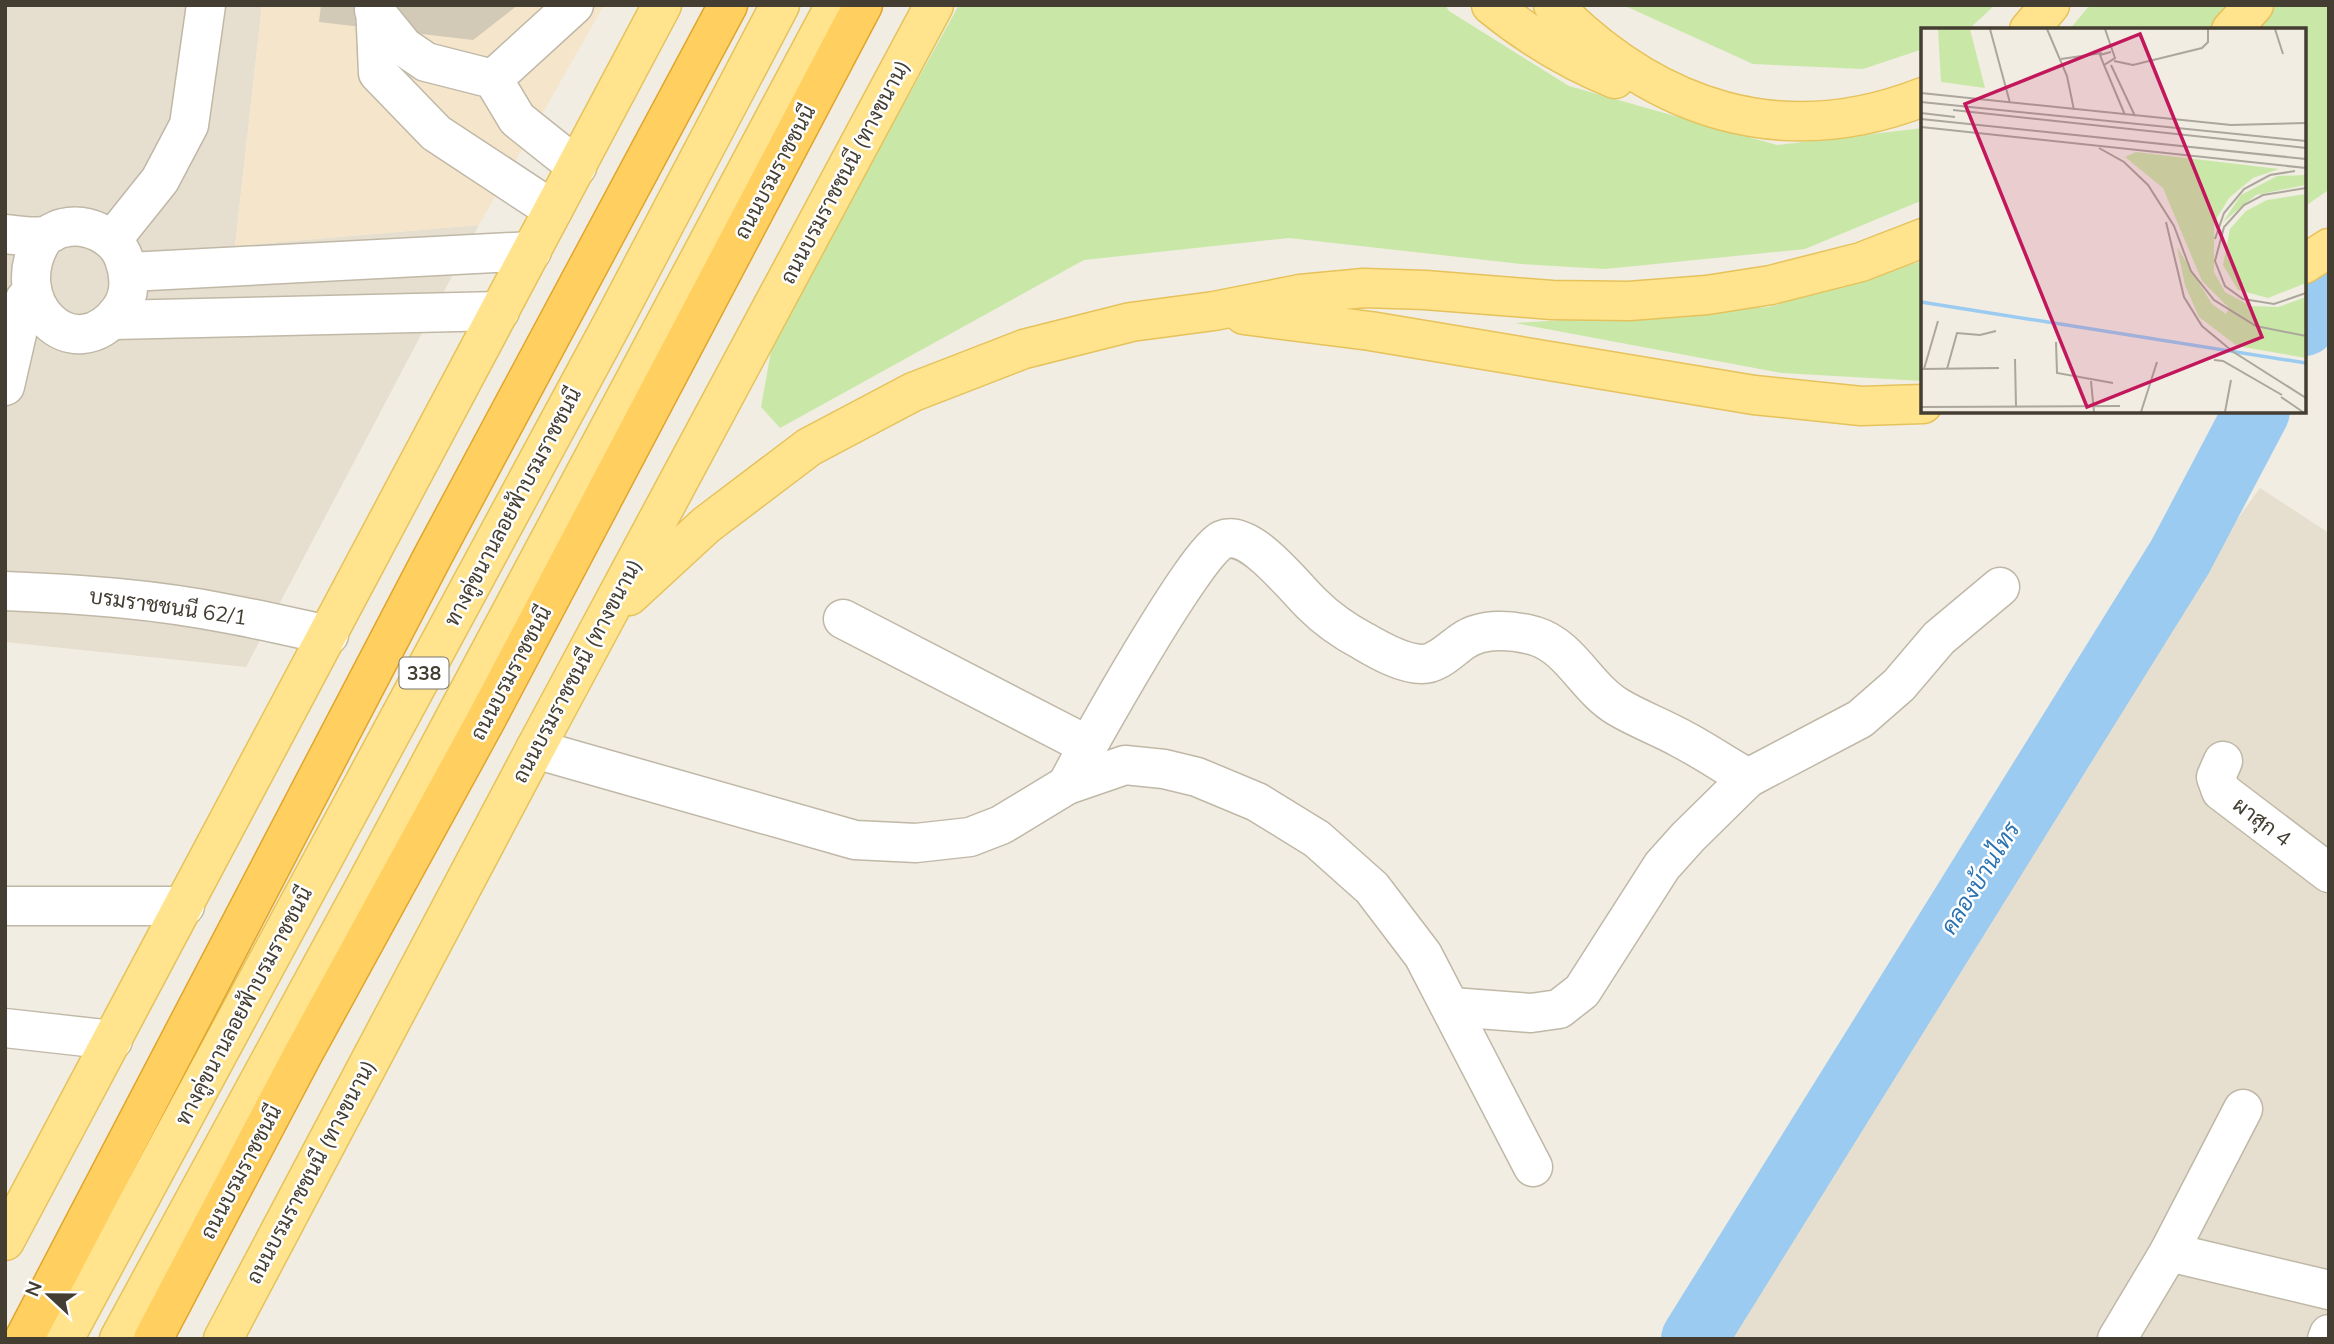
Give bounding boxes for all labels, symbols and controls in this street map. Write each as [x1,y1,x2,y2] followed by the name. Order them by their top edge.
[1921,28,2306,413] inset map
[774,55,914,288] street label: ถนนบรมราชชนนี (ทางขนาน)
[728,100,820,243] street label: ถนนบรมราชชนนี
[438,383,589,632] street label: ทางคู่ขนานลอยฟ้าบรมราชชนนี
[507,555,647,787] street label: ถนนบรมราชชนนี (ทางขนาน)
[88,582,248,630] street label: บรมราชชนนี 62/1
[465,602,557,744] street label: ถนนบรมราชชนนี
[400,658,448,688] road number: 338
[2227,791,2297,853] street label: ผาสุก 4
[1933,815,2026,939] water label: คลองบ้านไทร
[169,882,320,1131] street label: ทางคู่ขนานลอยฟ้าบรมราชชนนี
[240,1055,380,1288] street label: ถนนบรมราชชนนี (ทางขนาน)
[194,1100,286,1243] street label: ถนนบรมราชชนนี
[14,1260,84,1330] north arrow
[19,1277,47,1300] text: N

